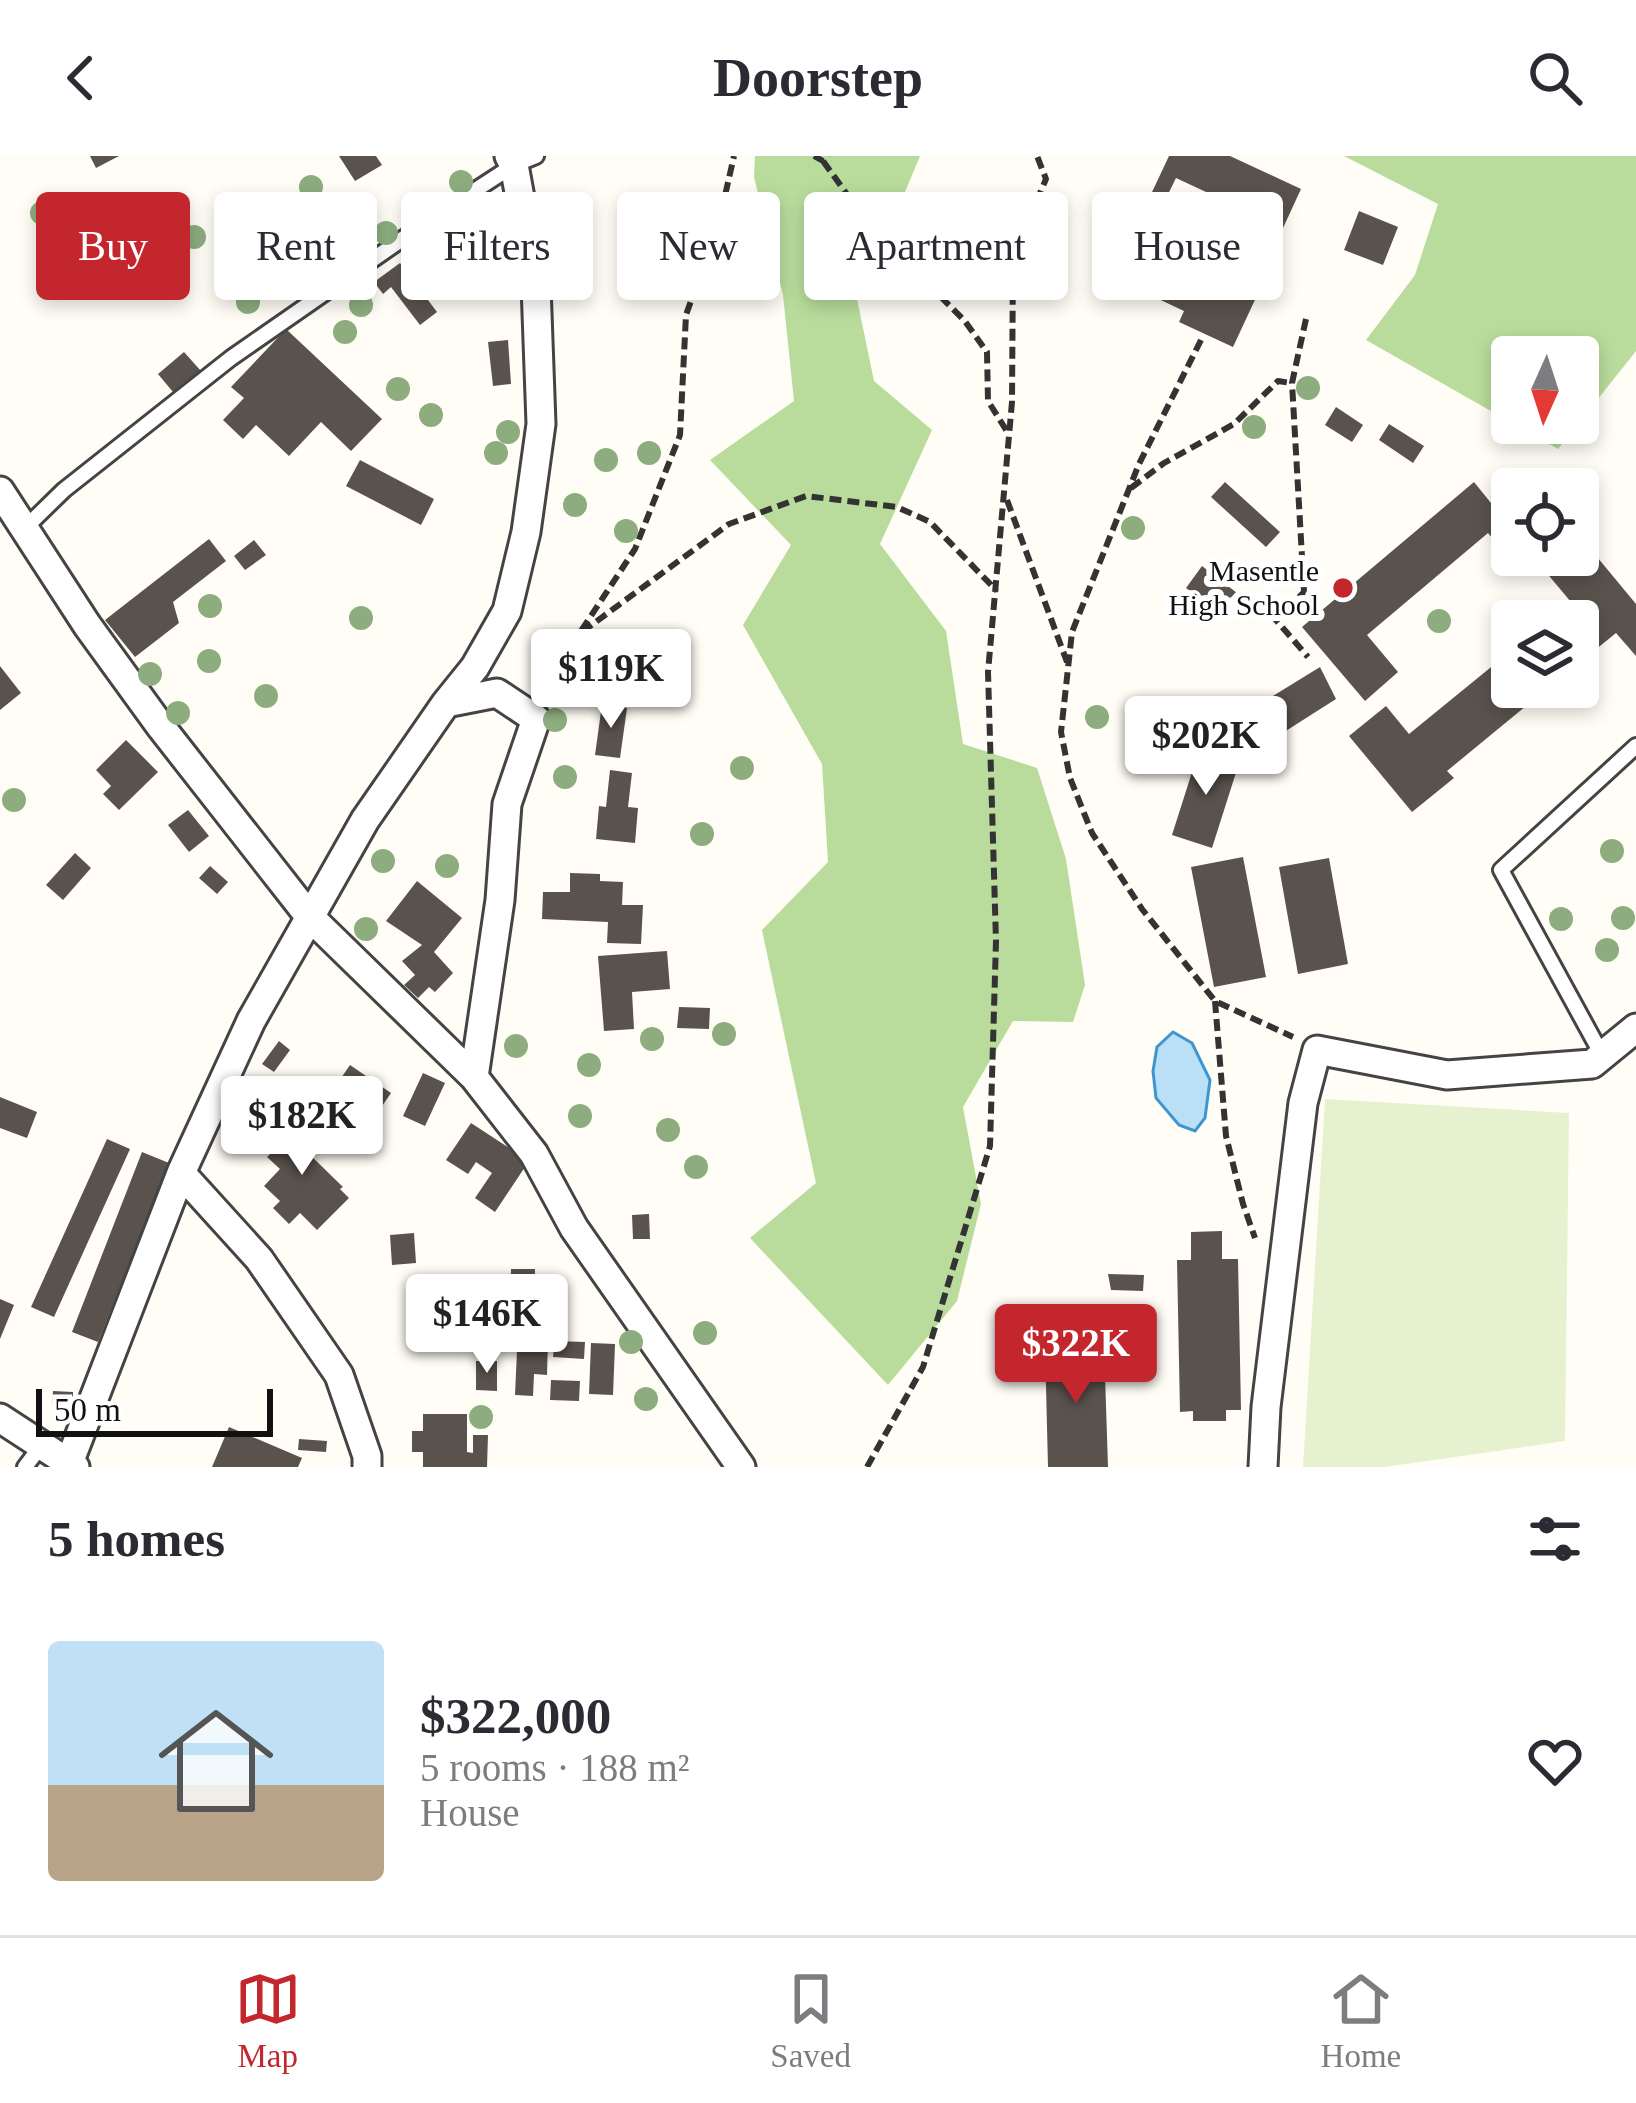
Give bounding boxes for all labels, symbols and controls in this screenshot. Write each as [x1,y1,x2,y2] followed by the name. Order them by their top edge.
[48,45,114,111] icon: back
[1522,45,1588,111] icon: search
[713,48,923,108] text: Doorstep
[36,192,190,300] chip: Buy
[214,192,377,300] chip: Rent
[401,192,593,300] chip: Filters
[617,192,780,300] chip: New
[804,192,1068,300] chip: Apartment
[1092,192,1283,300] chip: House
[1491,336,1599,444] north arrow
[1491,336,1599,708] map controls
[1491,468,1599,576] button: locate
[1168,554,1319,621] place label: Masentle High School
[1330,575,1356,601] marker: Masentle High School
[1491,600,1599,708] button: layers
[527,629,695,731] pin: $119K
[558,646,664,689] text: $119K
[1122,696,1290,798] pin: $202K
[1152,713,1260,756] text: $202K
[218,1076,386,1178] pin: $182K
[248,1093,356,1136] text: $182K
[403,1274,571,1376] pin: $146K
[433,1291,541,1334] text: $146K
[992,1304,1160,1406] pin: $322K
[1022,1321,1130,1364] text: $322K
[36,1383,273,1436] scale bar
[54,1392,121,1428] text: 50 m
[1522,1506,1588,1572] icon: filters
[48,1511,225,1567] text: 5 homes
[420,1688,611,1744] text: $322,000
[144,1689,288,1833] icon: home
[1522,1728,1588,1794] icon: heart
[420,1746,690,1789] text: 5 rooms · 188 m²
[420,1791,520,1834] text: House
[235,1966,301,2075] tab: Map
[770,1966,851,2075] tab: Saved
[1321,1966,1401,2075] tab: Home

